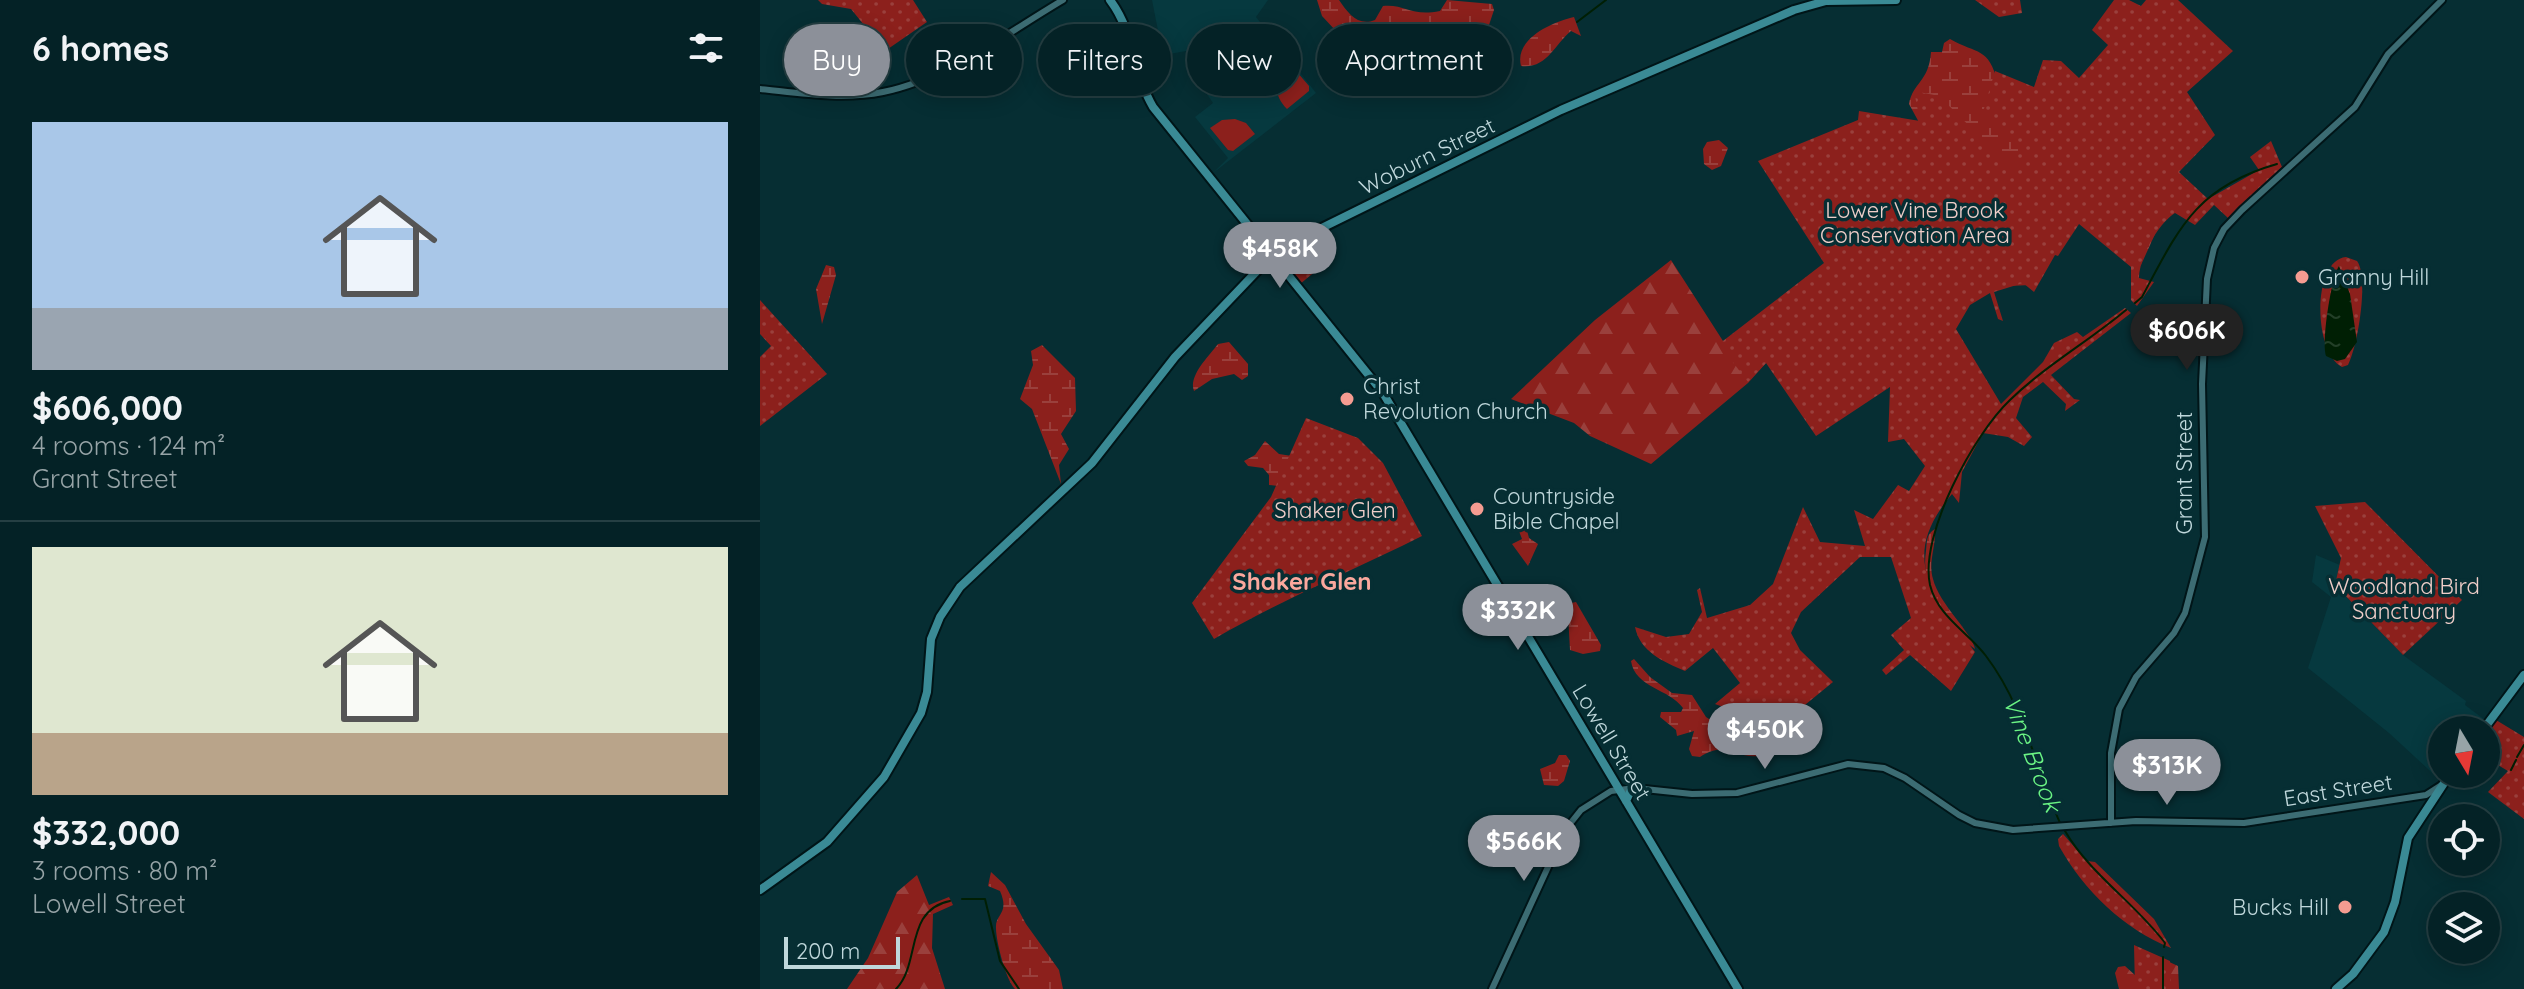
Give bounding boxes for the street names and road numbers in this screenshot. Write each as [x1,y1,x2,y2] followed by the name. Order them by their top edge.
[1355,111,1499,201] street label: Woburn Street
[2170,411,2198,535] street label: Grant Street
[1566,679,1658,805] street label: Lowell Street
[2282,768,2394,812] street label: East Street

